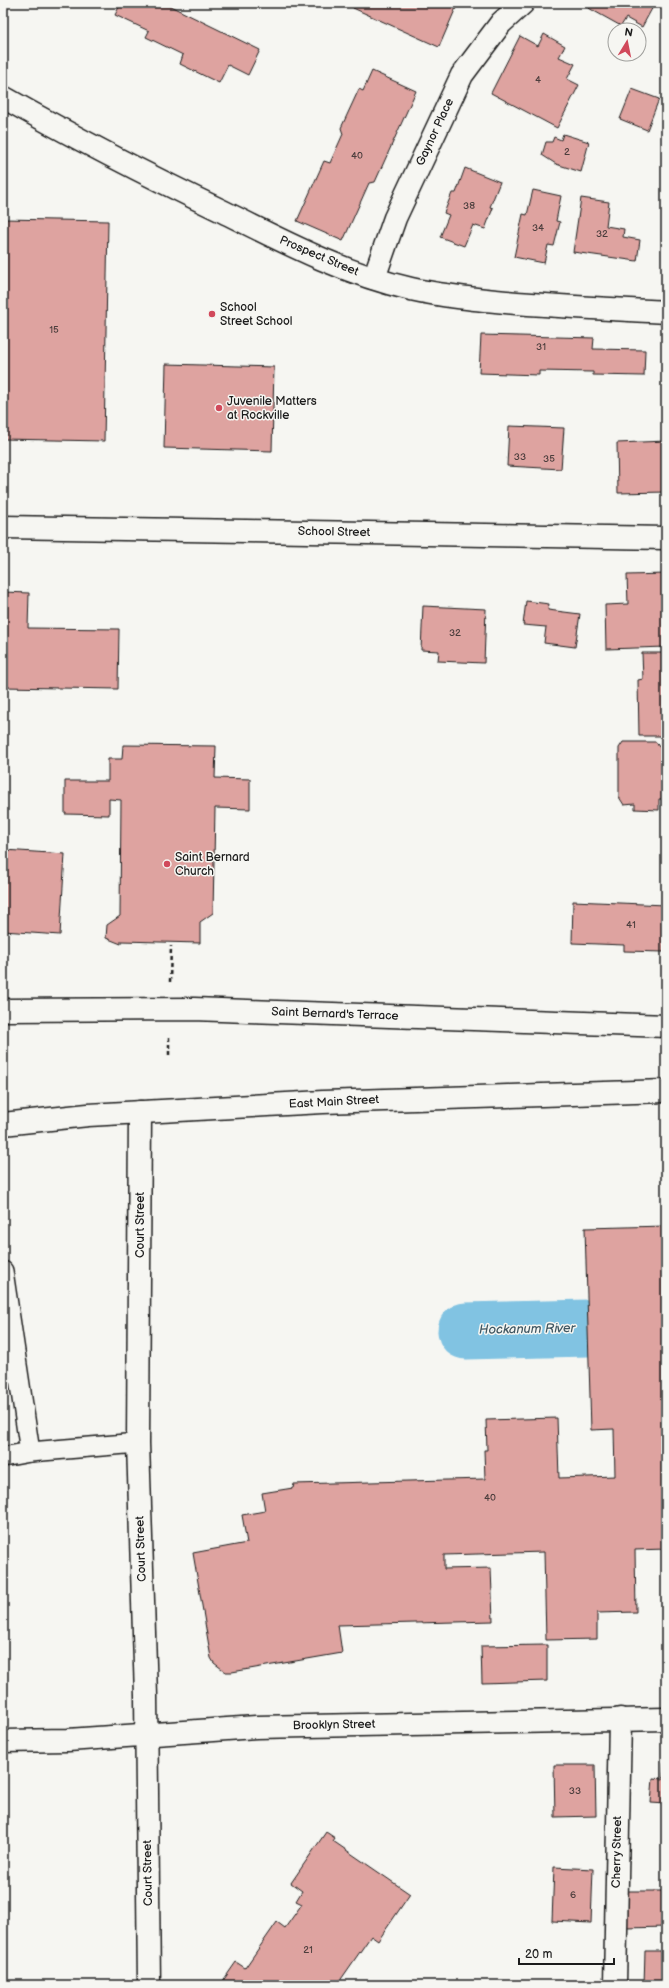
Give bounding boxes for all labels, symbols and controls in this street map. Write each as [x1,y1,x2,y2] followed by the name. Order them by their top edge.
[607,22,647,62] north arrow
[623,26,634,40] text: N
[535,74,541,86] house number: 4
[413,96,457,168] street label: Gaynor Place
[564,146,570,158] house number: 2
[351,150,363,162] house number: 40
[463,200,475,212] house number: 38
[532,222,544,234] house number: 34
[596,228,608,240] house number: 32
[277,233,361,280] street label: Prospect Street
[220,300,293,329] place label: School Street School
[207,309,217,319] marker: School Street School
[49,324,59,336] house number: 15
[536,341,546,353] house number: 31
[227,394,317,423] place label: Juvenile Matters at Rockville
[214,403,224,413] marker: Juvenile Matters at Rockville
[514,451,526,463] house number: 33
[543,453,555,465] house number: 35
[298,524,371,540] street label: School Street
[449,627,461,639] house number: 32
[175,850,250,879] place label: Saint Bernard Church
[162,859,172,869] marker: Saint Bernard Church
[626,919,636,931] house number: 41
[271,1004,399,1024] street label: Saint Bernard's Terrace
[289,1092,380,1112] street label: East Main Street
[133,1192,148,1258] street label: Court Street
[479,1320,577,1338] water label: Hockanum River
[484,1492,496,1504] house number: 40
[132,1515,150,1582] street label: Court Street
[293,1717,376,1733] street label: Brooklyn Street
[569,1785,581,1797] house number: 33
[609,1815,625,1888] street label: Cherry Street
[140,1840,156,1906] street label: Court Street
[570,1889,576,1901] house number: 6
[519,1940,614,1966] scale bar
[303,1944,313,1956] house number: 21
[525,1947,552,1962] text: 20 m

